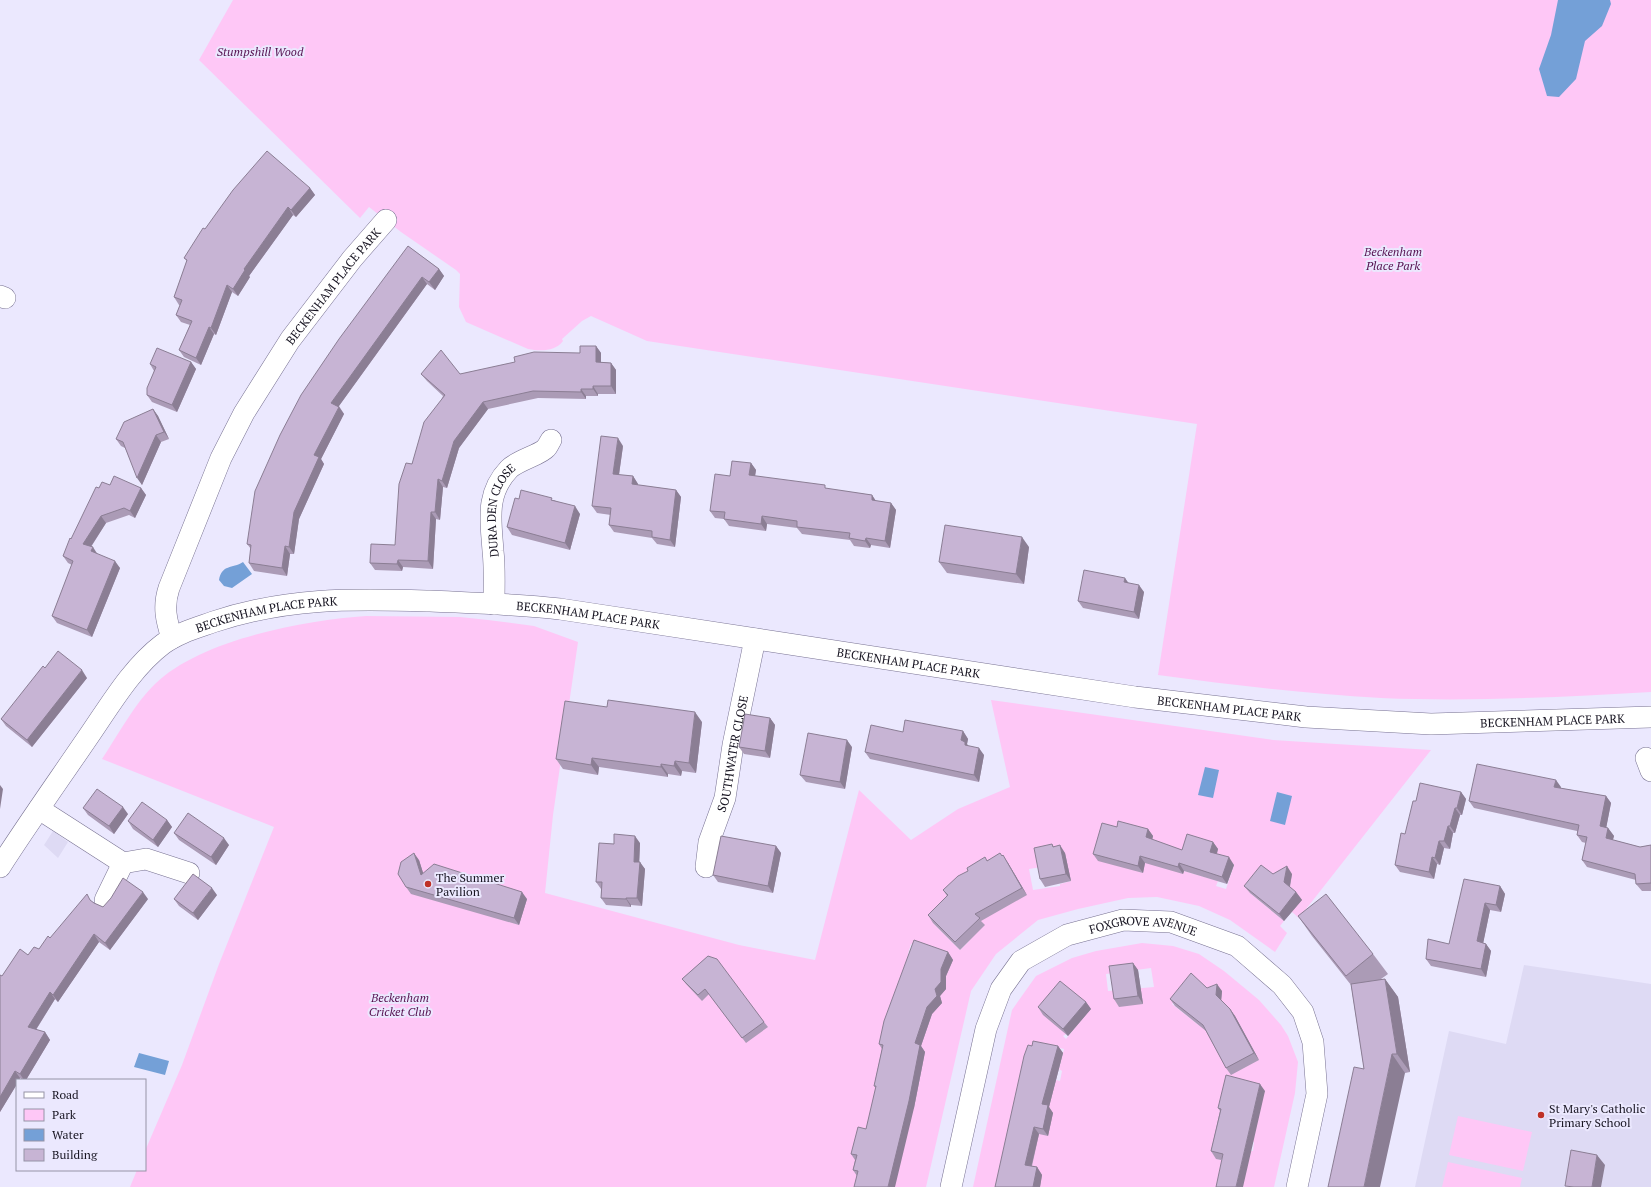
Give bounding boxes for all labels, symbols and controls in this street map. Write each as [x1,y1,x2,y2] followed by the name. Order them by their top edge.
[217,44,304,59] park label: Stumpshill Wood
[282,224,384,347] street label: BECKENHAM PLACE PARK
[1363,244,1422,273] park label: Beckenham Place Park
[483,460,518,558] street label: DURA DEN CLOSE
[193,593,338,635] street label: BECKENHAM PLACE PARK
[516,598,661,632] street label: BECKENHAM PLACE PARK
[836,644,981,681] street label: BECKENHAM PLACE PARK
[1157,692,1302,724] street label: BECKENHAM PLACE PARK
[713,694,751,814] street label: SOUTHWATER CLOSE
[1480,710,1625,730] street label: BECKENHAM PLACE PARK
[436,870,504,899] place label: The Summer Pavilion
[423,879,433,889] marker: The Summer Pavilion
[1087,912,1199,938] street label: FOXGROVE AVENUE
[369,990,431,1019] park label: Beckenham Cricket Club
[16,1079,146,1171] legend
[52,1087,79,1102] text: Road
[1549,1101,1646,1130] place label: St Mary's Catholic Primary School
[52,1107,77,1122] text: Park
[1536,1110,1546,1120] marker: St Mary's Catholic Primary School
[52,1127,84,1142] text: Water
[52,1147,98,1162] text: Building

